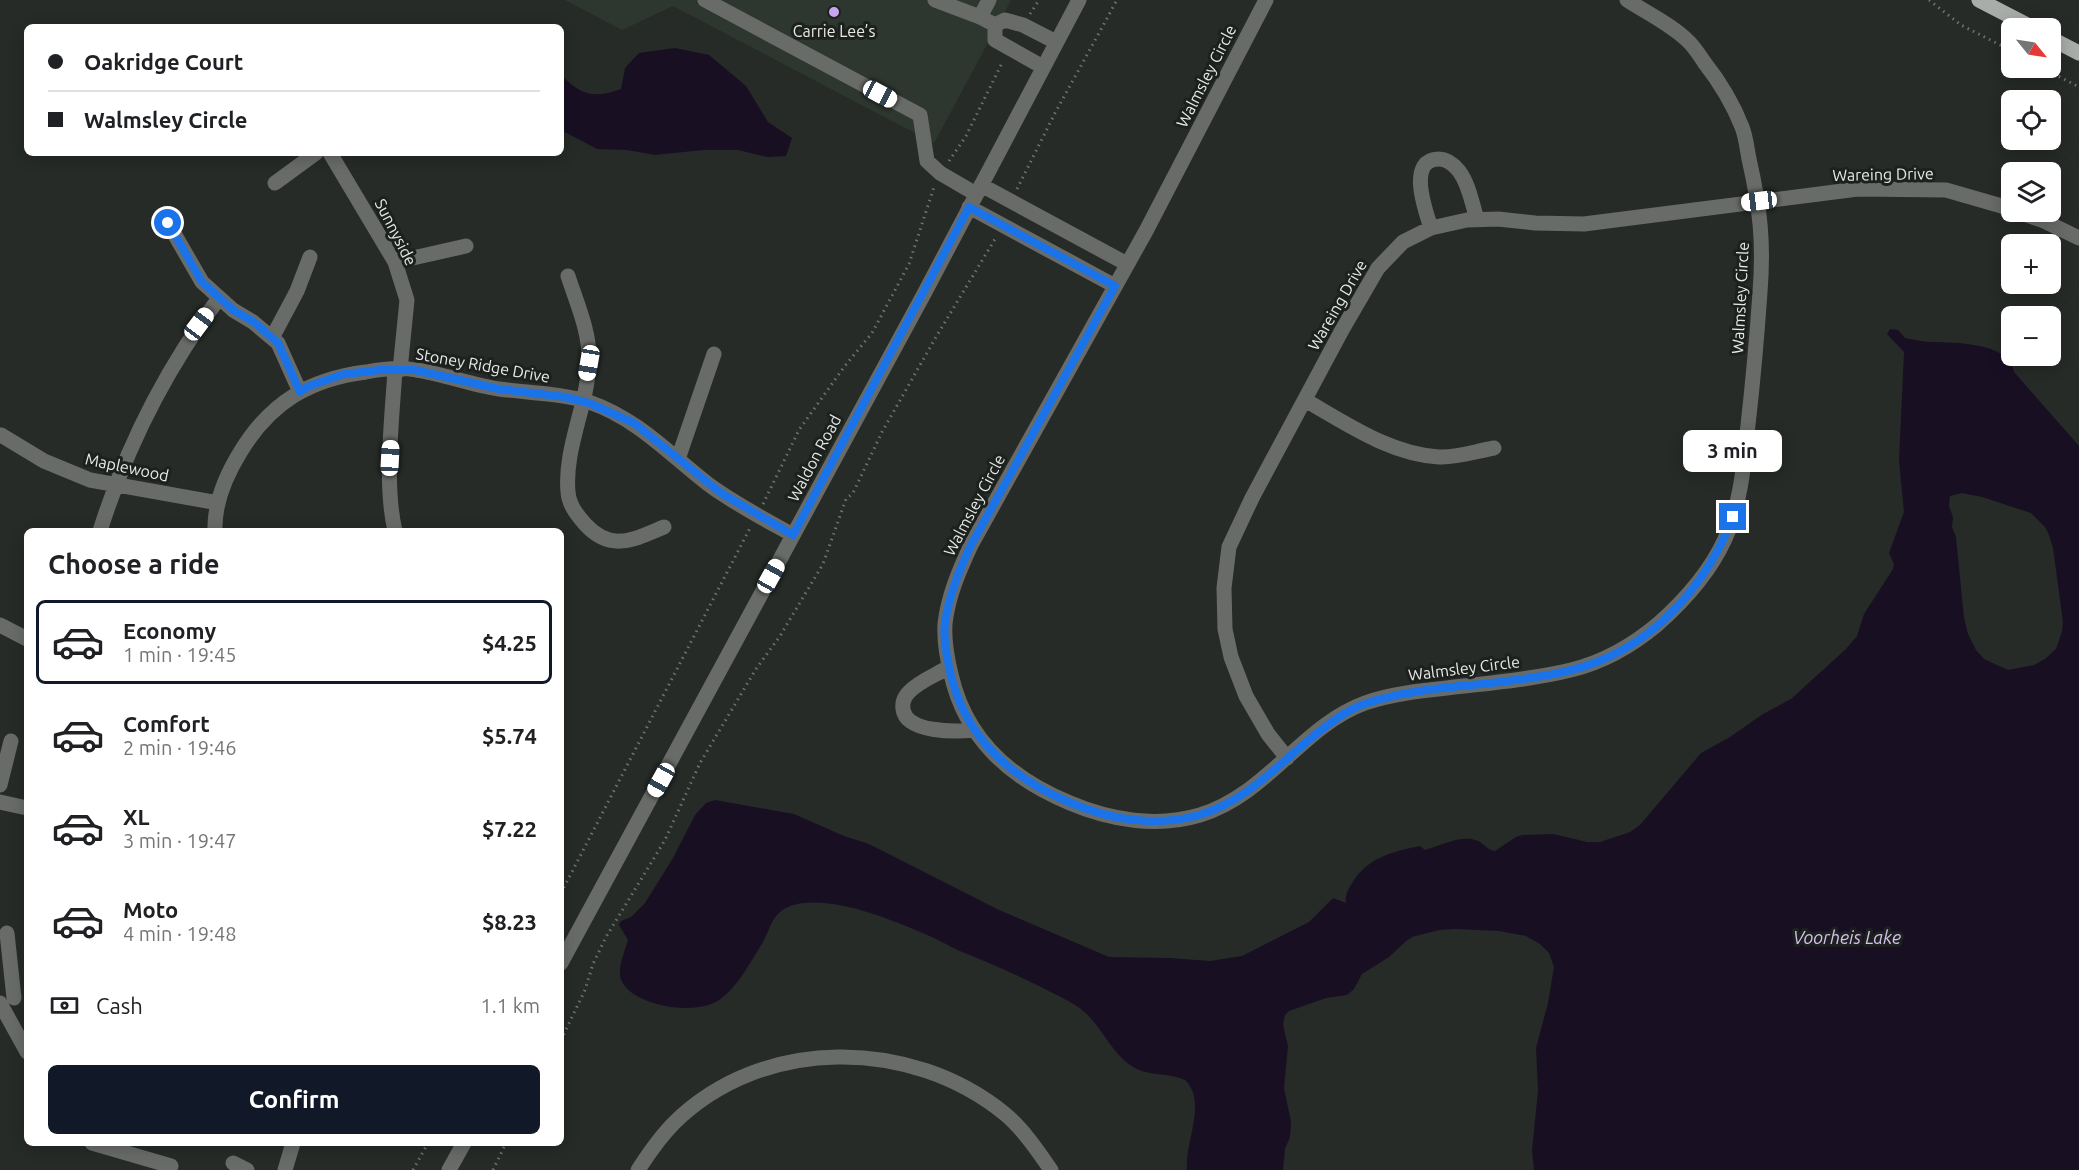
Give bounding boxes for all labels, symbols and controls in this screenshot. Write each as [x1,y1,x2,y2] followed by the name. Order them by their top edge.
[827,5,841,19] marker: Carrie Lee’s
[2001,18,2061,78] north arrow
[2001,18,2061,366] map controls
[793,22,875,40] place label: Carrie Lee’s
[1172,22,1240,130] street label: Walmsley Circle
[84,49,243,74] text: Oakridge Court
[860,78,900,110] car
[2001,90,2061,150] button: locate
[84,107,248,132] text: Walmsley Circle
[2001,162,2061,222] button: layers
[1832,164,1934,184] street label: Wareing Drive
[1740,190,1778,212] car
[372,196,420,268] street label: Sunnyside
[154,209,181,236] route start
[2001,234,2061,294] button: +
[1728,241,1752,355] street label: Walmsley Circle
[1304,257,1370,353] street label: Wareing Drive
[181,304,217,344] car
[2001,306,2061,366] button: −
[414,344,552,386] street label: Stoney Ridge Drive
[577,344,601,382] car
[784,412,844,504] street label: Waldon Road
[1684,430,1782,472] callout: 3 min
[1707,439,1758,462] text: 3 min
[380,440,400,476] car
[84,449,170,485] street label: Maplewood
[940,451,1008,559] street label: Walmsley Circle
[1719,503,1746,530] route end
[48,549,220,579] text: Choose a ride
[754,556,788,596] car
[51,615,105,669] icon: car
[123,618,216,643] text: Economy
[482,630,537,655] text: $4.25
[123,643,237,666] text: 1 min · 19:45
[1407,652,1521,684] street label: Walmsley Circle
[51,708,105,762] icon: car
[123,711,210,736] text: Comfort
[482,723,537,748] text: $5.74
[123,736,237,759] text: 2 min · 19:46
[644,760,678,800] car
[51,801,105,855] icon: car
[123,804,150,829] text: XL
[482,816,537,841] text: $7.22
[123,829,237,852] text: 3 min · 19:47
[51,894,105,948] icon: car
[123,897,178,922] text: Moto
[482,909,537,934] text: $8.23
[123,922,237,945] text: 4 min · 19:48
[1793,927,1901,947] water label: Voorheis Lake
[48,989,81,1022] icon: cash
[96,993,143,1018] text: Cash
[481,994,540,1017] text: 1.1 km
[48,1065,540,1134] button: Confirm

